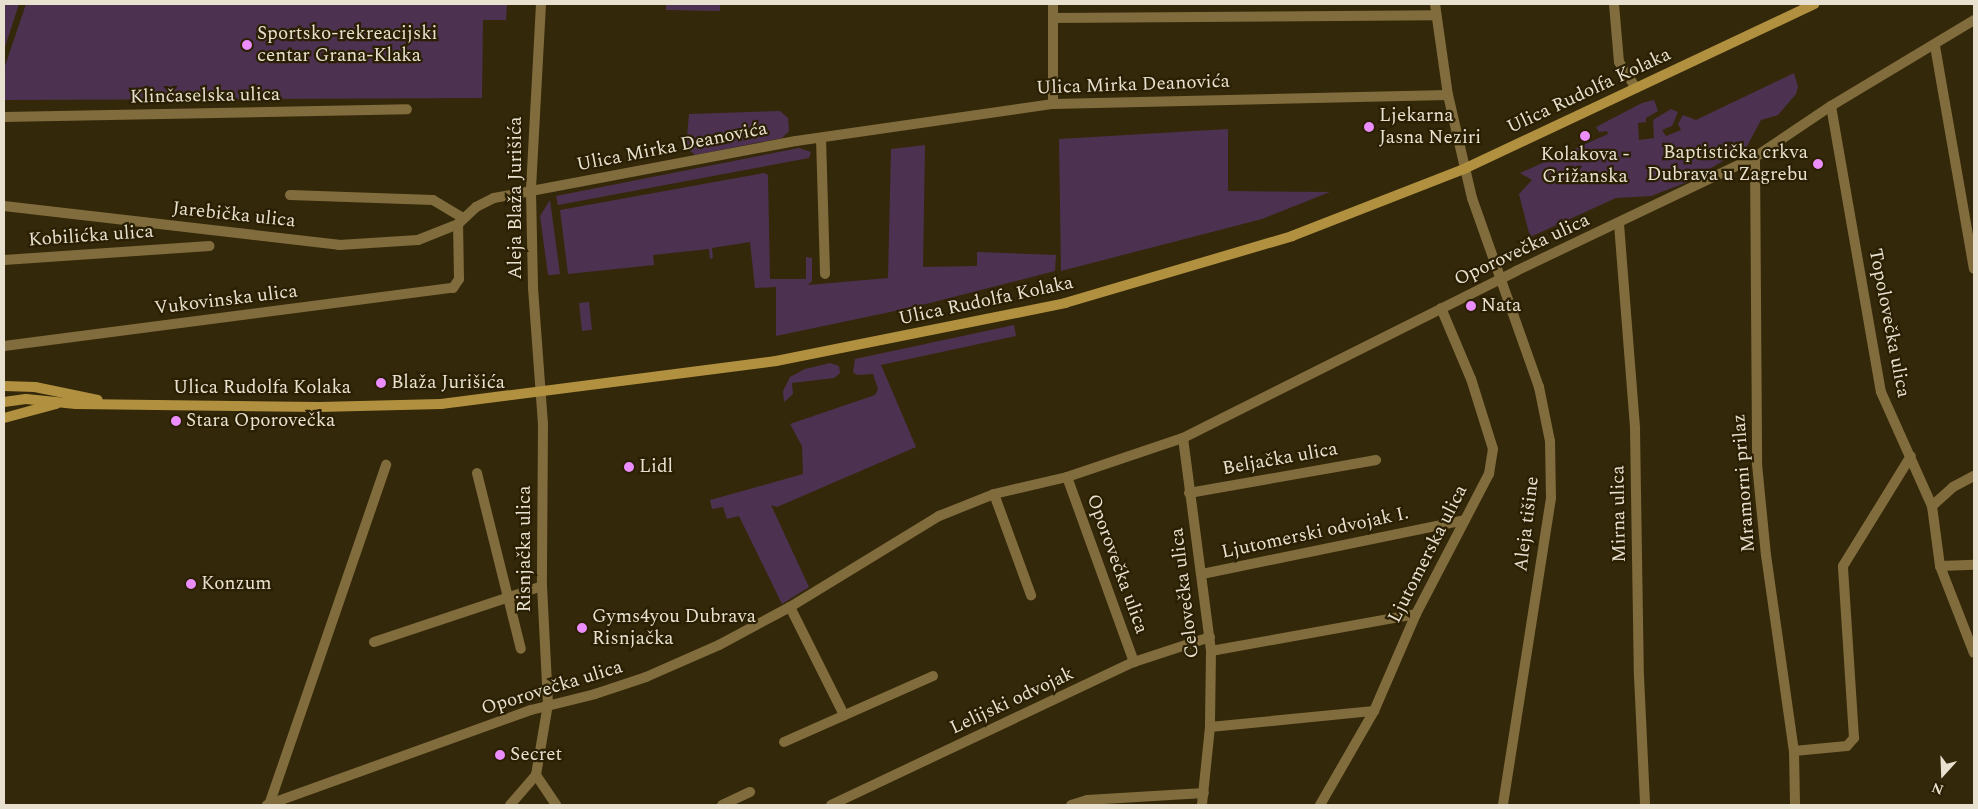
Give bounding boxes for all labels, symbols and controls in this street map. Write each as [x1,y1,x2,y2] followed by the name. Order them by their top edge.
[257,23,437,67] place label: Sportsko-rekreacijski centar Grana-Klaka
[241,39,253,51] marker: Sportsko-rekreacijski centar Grana-Klaka
[1504,43,1674,139] street label: Ulica Rudolfa Kolaka
[1036,70,1230,100] street label: Ulica Mirka Deanovića
[130,83,280,109] street label: Klinčaselska ulica
[1379,105,1481,149] place label: Ljekarna Jasna Neziri
[505,117,527,279] street label: Aleja Blaža Jurišića
[575,117,769,177] street label: Ulica Mirka Deanovića
[1363,121,1375,133] marker: Ljekarna Jasna Neziri
[1579,130,1591,142] marker: Kolakova - Grižanska
[1647,142,1808,186] place label: Baptistička crkva Dubrava u Zagrebu
[1540,144,1630,188] place label: Kolakova - Grižanska
[1812,158,1824,170] marker: Baptistička crkva Dubrava u Zagrebu
[171,197,297,233] street label: Jarebička ulica
[1451,209,1593,291] street label: Oporovečka ulica
[28,220,154,252] street label: Kobilićka ulica
[1863,246,1915,400] street label: Topolovečka ulica
[897,271,1075,331] street label: Ulica Rudolfa Kolaka
[153,280,299,320] street label: Vukovinska ulica
[1481,295,1521,317] place label: Nata
[1465,300,1477,312] marker: Nata
[391,372,505,394] place label: Blaža Jurišića
[173,377,351,399] street label: Ulica Rudolfa Kolaka
[375,377,387,389] marker: Blaža Jurišića
[186,410,335,432] place label: Stara Oporovečka
[1728,413,1760,553] street label: Mramorni prilaz
[170,415,182,427] marker: Stara Oporovečka
[1221,438,1339,480] street label: Beljačka ulica
[639,456,673,478] place label: Lidl
[623,461,635,473] marker: Lidl
[1607,465,1631,563] street label: Mirna ulica
[1510,475,1544,573] street label: Aleja tišine
[1383,481,1473,627] street label: Ljutomerska ulica
[514,486,536,612] street label: Risnjačka ulica
[1081,491,1153,637] street label: Oporovečka ulica
[1219,502,1411,564] street label: Ljutomerski odvojak I.
[1166,527,1204,659] street label: Celovečka ulica
[201,573,272,595] place label: Konzum
[185,578,197,590] marker: Konzum
[592,606,756,650] place label: Gyms4you Dubrava Risnjačka
[576,622,588,634] marker: Gyms4you Dubrava Risnjačka
[479,656,625,720] street label: Oporovečka ulica
[946,662,1078,740] street label: Lelijski odvojak
[510,744,562,766] place label: Secret
[494,749,506,761] marker: Secret
[1918,749,1968,799] north arrow
[1929,777,1947,800] text: N

